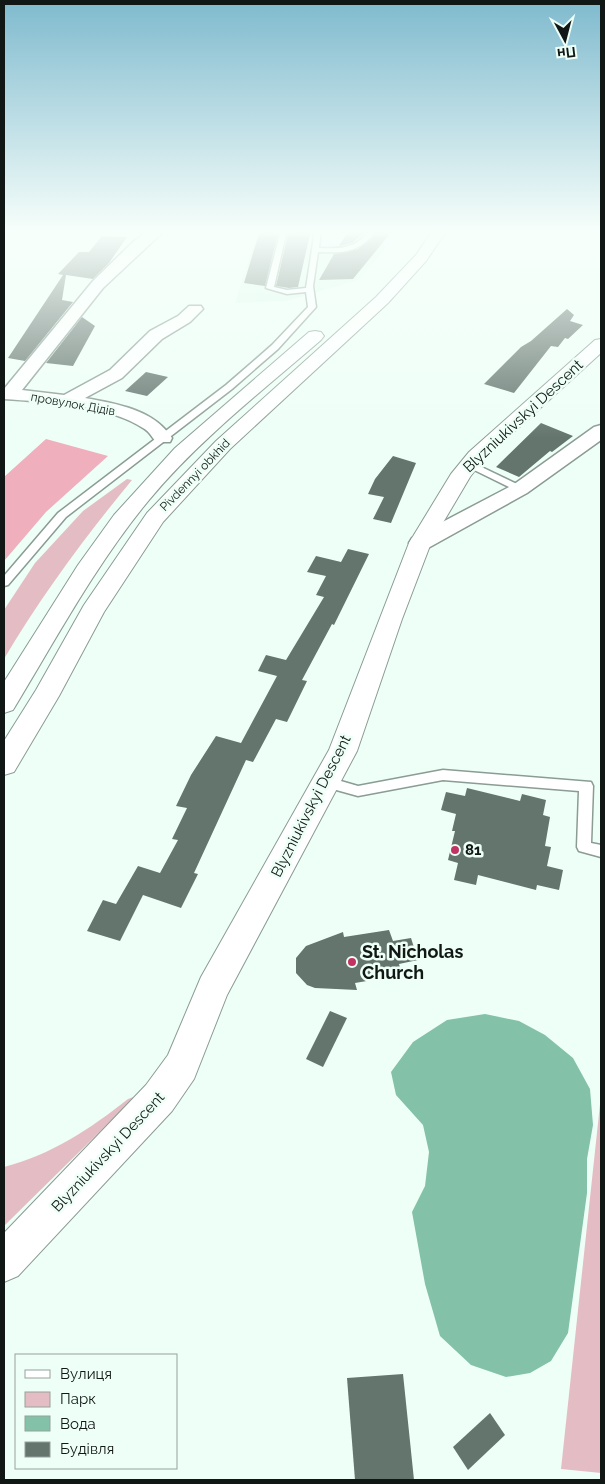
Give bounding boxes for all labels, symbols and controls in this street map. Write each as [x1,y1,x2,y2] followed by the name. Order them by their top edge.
[540,15,590,65] north arrow
[556,44,577,62] text: Пн
[459,356,587,476] street label: Blyzniukivskyi Descent
[30,390,116,418] street label: провулок Дідів
[157,436,233,514] street label: Pivdennyi obkhid
[267,732,355,880] street label: Blyzniukivskyi Descent
[465,841,482,859] place label: 81
[449,844,461,856] marker: 81
[362,941,463,983] place label: St. Nicholas Church
[346,956,358,968] marker: St. Nicholas Church
[48,1088,168,1216] street label: Blyzniukivskyi Descent
[15,1354,178,1469] legend
[60,1365,112,1383] text: Вулиця
[60,1390,96,1408] text: Парк
[60,1415,96,1433] text: Вода
[60,1440,114,1458] text: Будівля

